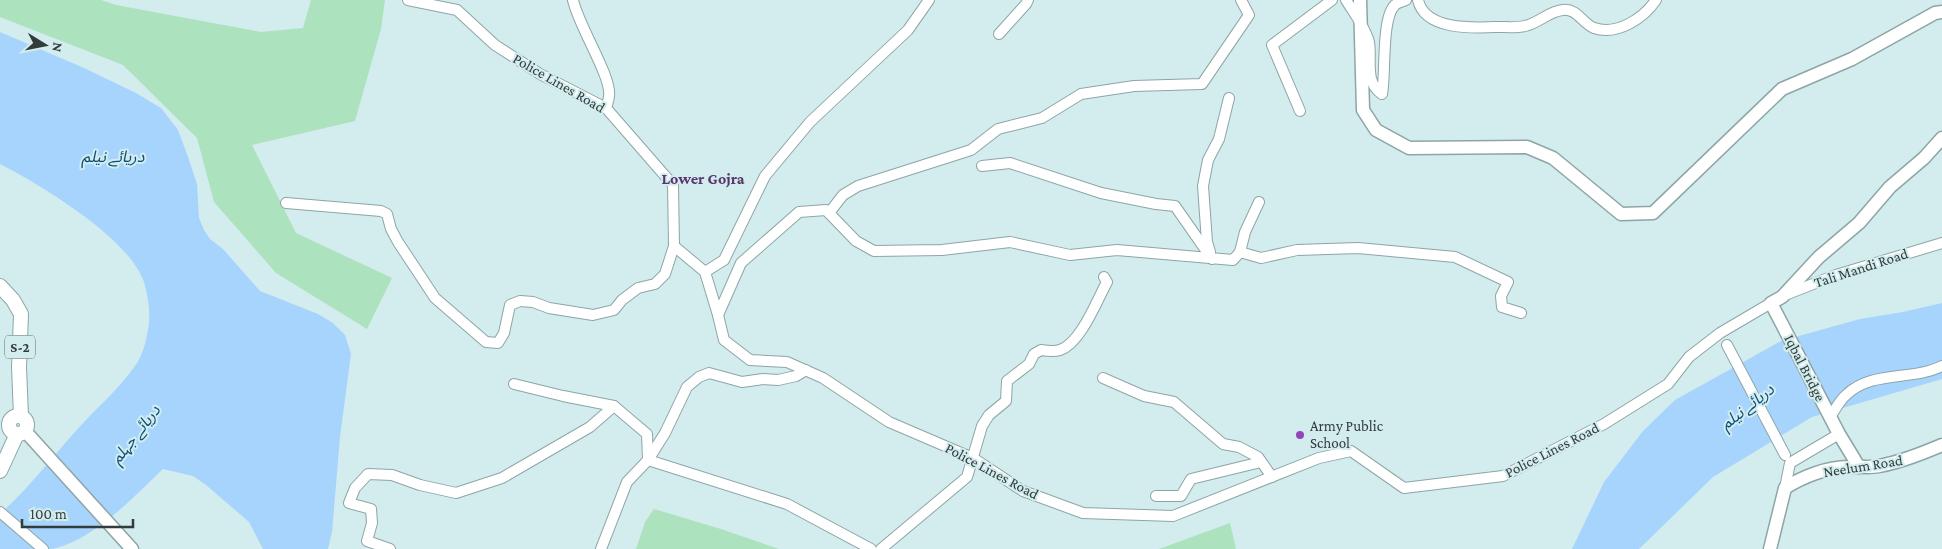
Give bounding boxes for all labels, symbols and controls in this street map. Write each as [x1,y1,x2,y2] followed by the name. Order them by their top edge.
[20,20,70,70] north arrow
[49,41,67,54] text: N
[510,50,608,116] street label: Police Lines Road
[81,148,145,169] water label: دریائے نیلم
[661,170,745,188] district label: Lower Gojra
[1812,245,1910,291] street label: Tali Mandi Road
[1780,332,1829,405] street label: Iqbal Bridge
[5,336,35,358] road number: S-2
[1717,380,1780,436] water label: دریائے نیلم
[107,402,167,470] water label: دریائے جہلم
[1310,418,1384,451] place label: Army Public School
[1502,419,1602,481] street label: Police Lines Road
[1294,429,1306,441] marker: Army Public School
[943,440,1041,502] street label: Police Lines Road
[1822,452,1904,480] street label: Neelum Road
[22,496,134,528] scale bar
[30,506,67,522] text: 100 m

